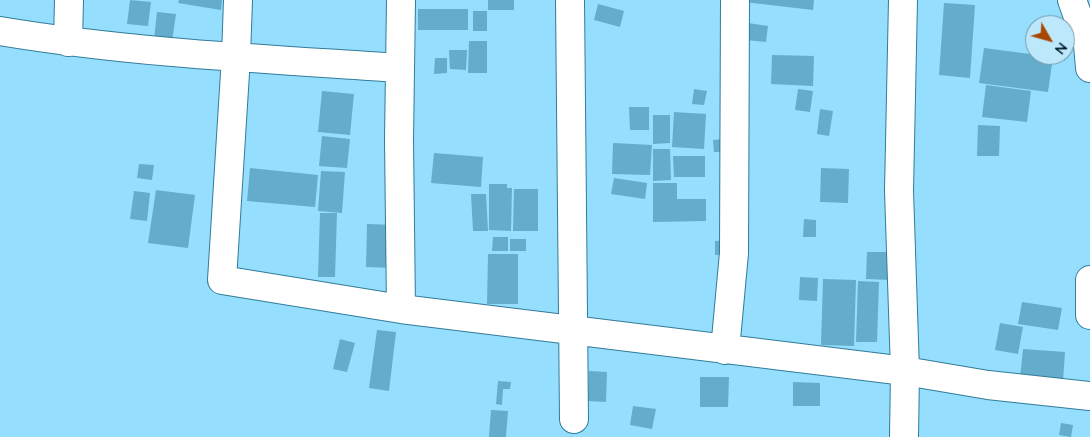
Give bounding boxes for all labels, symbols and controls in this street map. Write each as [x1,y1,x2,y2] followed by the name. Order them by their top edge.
[1025,15,1075,65] north arrow
[1051,39,1071,58] text: N

